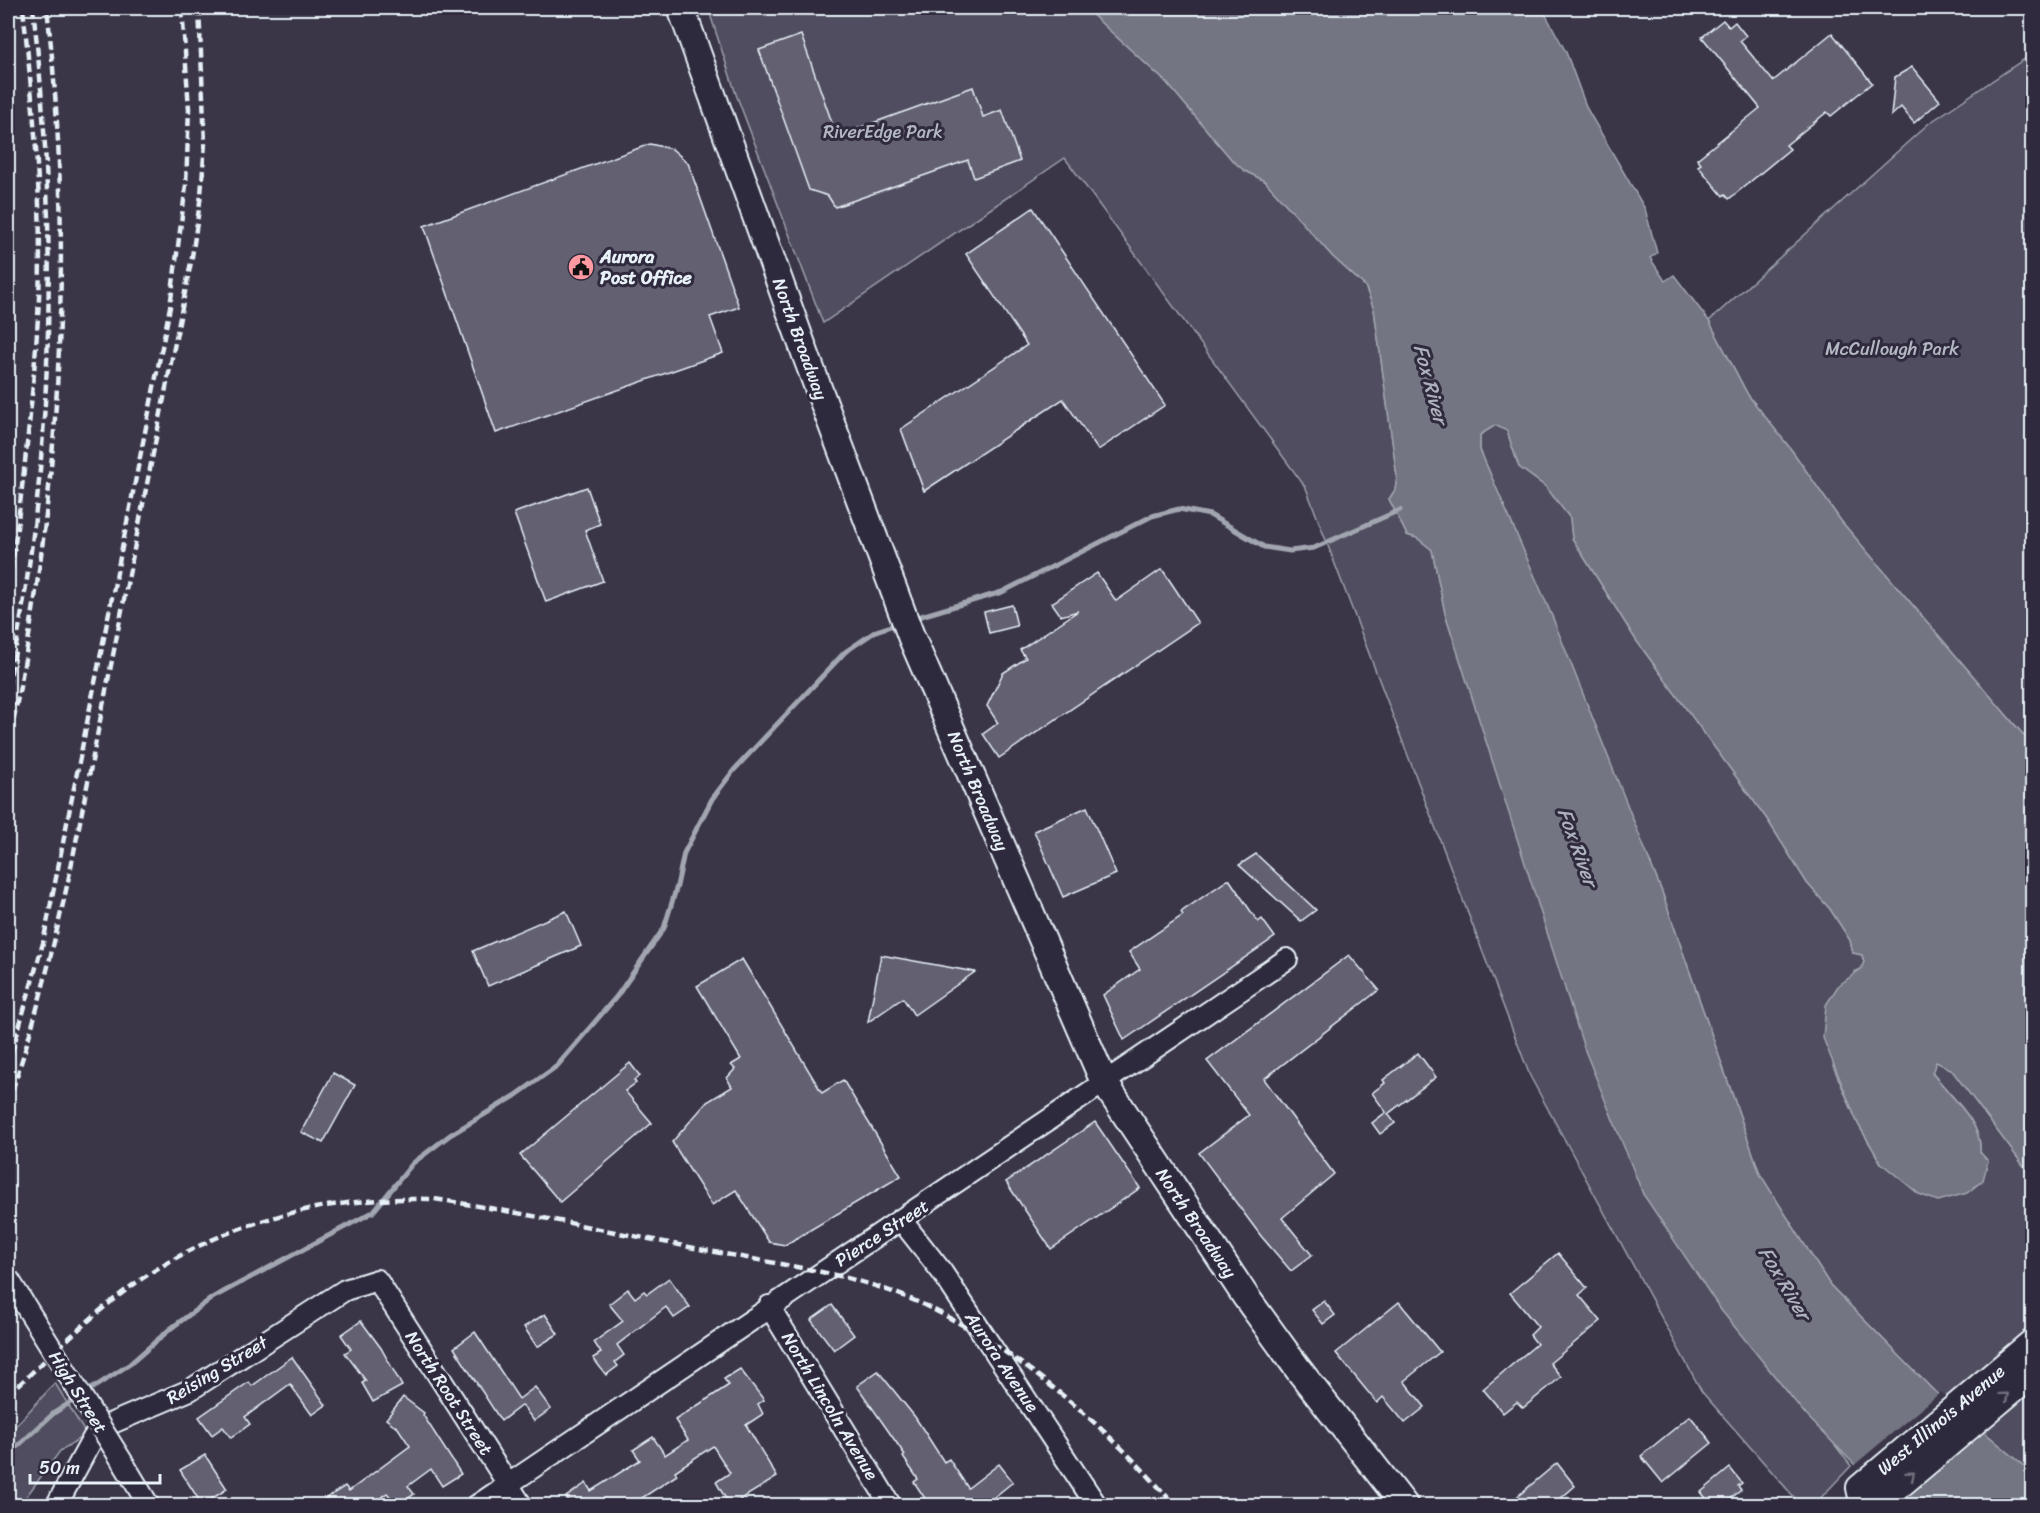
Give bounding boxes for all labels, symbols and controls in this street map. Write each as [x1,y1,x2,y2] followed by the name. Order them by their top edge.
[823,116,943,148] park label: RiverEdge Park
[599,241,692,294] place label: Aurora Post Office
[566,252,596,282] public building icon: Aurora Post Office
[763,273,837,405] street label: North Broadway
[1825,333,1959,365] park label: McCullough Park
[1403,340,1459,432] water label: Fox River
[938,726,1018,857] street label: North Broadway
[1547,803,1609,895] water label: Fox River
[1147,1161,1246,1286] street label: North Broadway
[828,1190,936,1276] street label: Pierce Street
[1749,1239,1822,1330] water label: Fox River
[956,1304,1048,1420] street label: Aurora Avenue
[396,1324,502,1462] street label: North Root Street
[773,1325,887,1487] street label: North Lincoln Avenue
[160,1327,275,1413] street label: Reising Street
[40,1344,116,1440] street label: High Street
[1870,1356,2013,1484] street label: West Illinois Avenue
[1998,1393,2009,1404] one-way arrow
[30,1447,160,1485] scale bar
[39,1452,80,1484] text: 50 m
[1904,1471,1915,1482] one-way arrow

